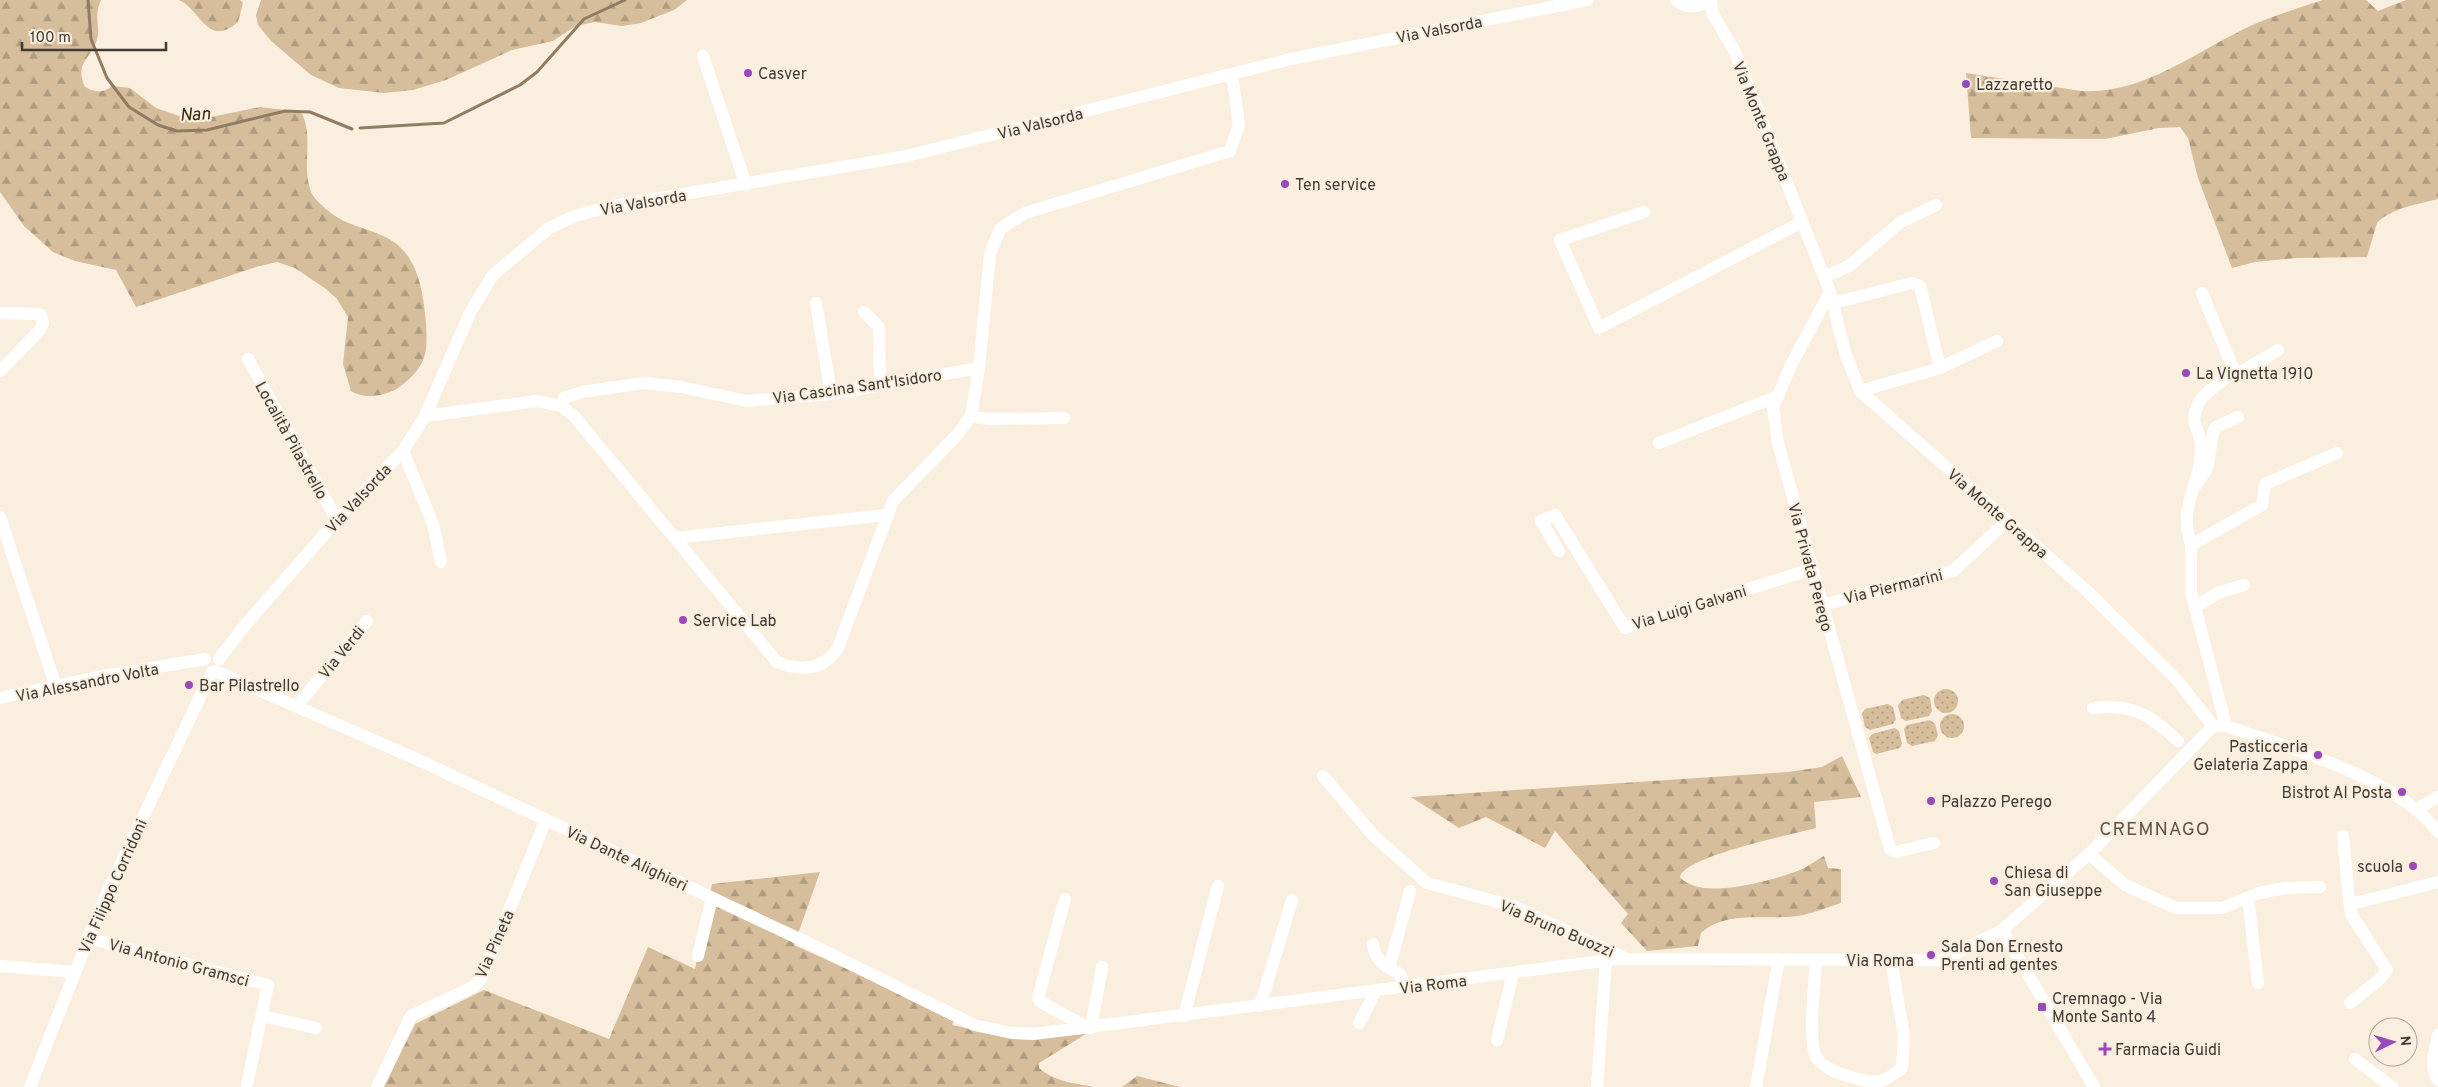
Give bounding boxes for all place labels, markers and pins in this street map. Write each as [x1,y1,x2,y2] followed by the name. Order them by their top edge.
[758,65,807,85] place label: Casver
[742,67,754,79] marker: Casver
[1976,76,2053,96] place label: Lazzaretto
[1960,78,1972,90] marker: Lazzaretto
[1295,176,1376,196] place label: Ten service
[1279,178,1291,190] marker: Ten service
[2196,365,2313,385] place label: La Vignetta 1910
[2180,367,2192,379] marker: La Vignetta 1910
[693,612,777,632] place label: Service Lab
[677,614,689,626] marker: Service Lab
[199,677,300,697] place label: Bar Pilastrello
[183,679,195,691] marker: Bar Pilastrello
[2193,738,2308,776] place label: Pasticceria Gelateria Zappa
[2312,749,2324,761] marker: Pasticceria Gelateria Zappa
[2282,784,2392,804] place label: Bistrot Al Posta
[2396,786,2408,798] marker: Bistrot Al Posta
[1941,793,2052,813] place label: Palazzo Perego
[1925,795,1937,807] marker: Palazzo Perego
[2357,858,2403,878] place label: scuola
[2407,860,2419,872] marker: scuola
[2004,864,2102,902] place label: Chiesa di San Giuseppe
[1988,875,2000,887] marker: Chiesa di San Giuseppe
[1941,938,2063,976] place label: Sala Don Ernesto Prenti ad gentes
[1925,949,1937,961] marker: Sala Don Ernesto Prenti ad gentes
[2052,990,2162,1028] place label: Cremnago - Via Monte Santo 4
[2036,1001,2048,1013] marker: Cremnago - Via Monte Santo 4
[2115,1041,2221,1061] place label: Farmacia Guidi
[2099,1043,2111,1055] marker: Farmacia Guidi

